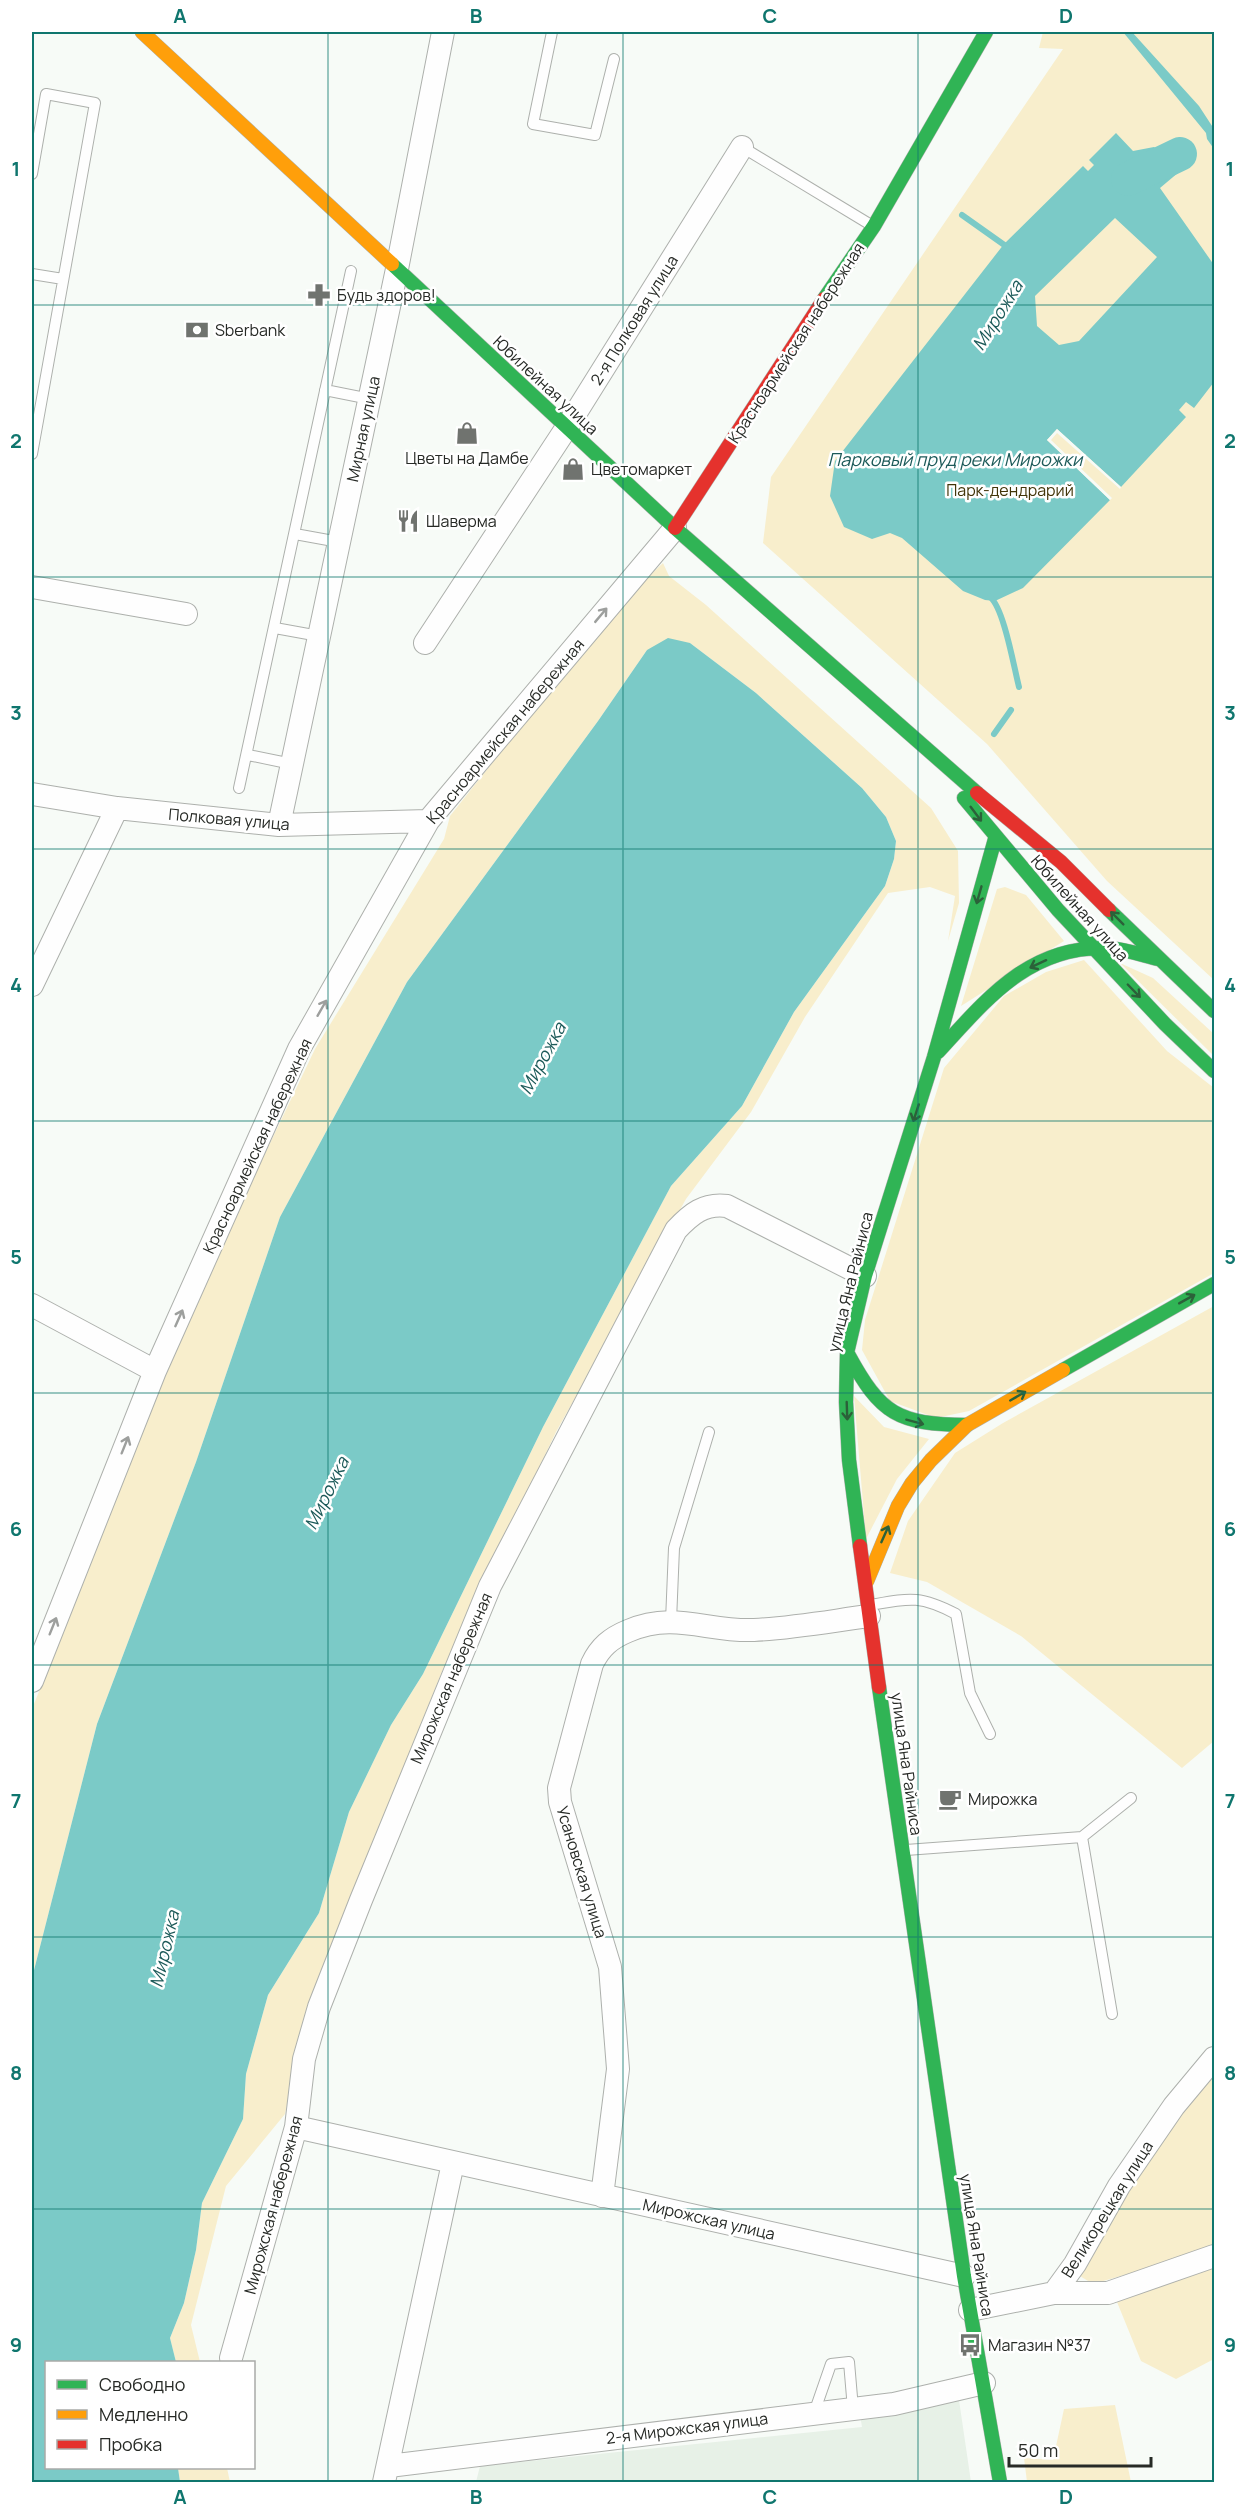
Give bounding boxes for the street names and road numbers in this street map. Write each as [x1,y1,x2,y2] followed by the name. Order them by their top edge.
[723,238,869,448] street label: Красноармейская набережная
[585,251,683,389] street label: 2-я Полковая улица
[489,330,603,440] street label: Юбилейная улица
[341,374,385,484] street label: Мирная улица
[421,634,589,828] street label: Красноармейская набережная
[167,803,291,835] street label: Полковая улица
[1026,850,1134,966] street label: Юбилейная улица
[197,1035,317,1257] street label: Красноармейская набережная
[822,1210,878,1354] street label: улица Яна Райниса
[405,1589,497,1767] street label: Мирожская набережная
[886,1691,928,1837] street label: улица Яна Райниса
[551,1803,613,1941] street label: Усановская улица
[239,2113,307,2297] street label: Мирожская набережная
[1056,2136,1158,2282] street label: Великорецкая улица
[955,2172,999,2318] street label: улица Яна Райниса
[641,2193,777,2245] street label: Мирожская улица
[605,2407,769,2449] street label: 2-я Мирожская улица

